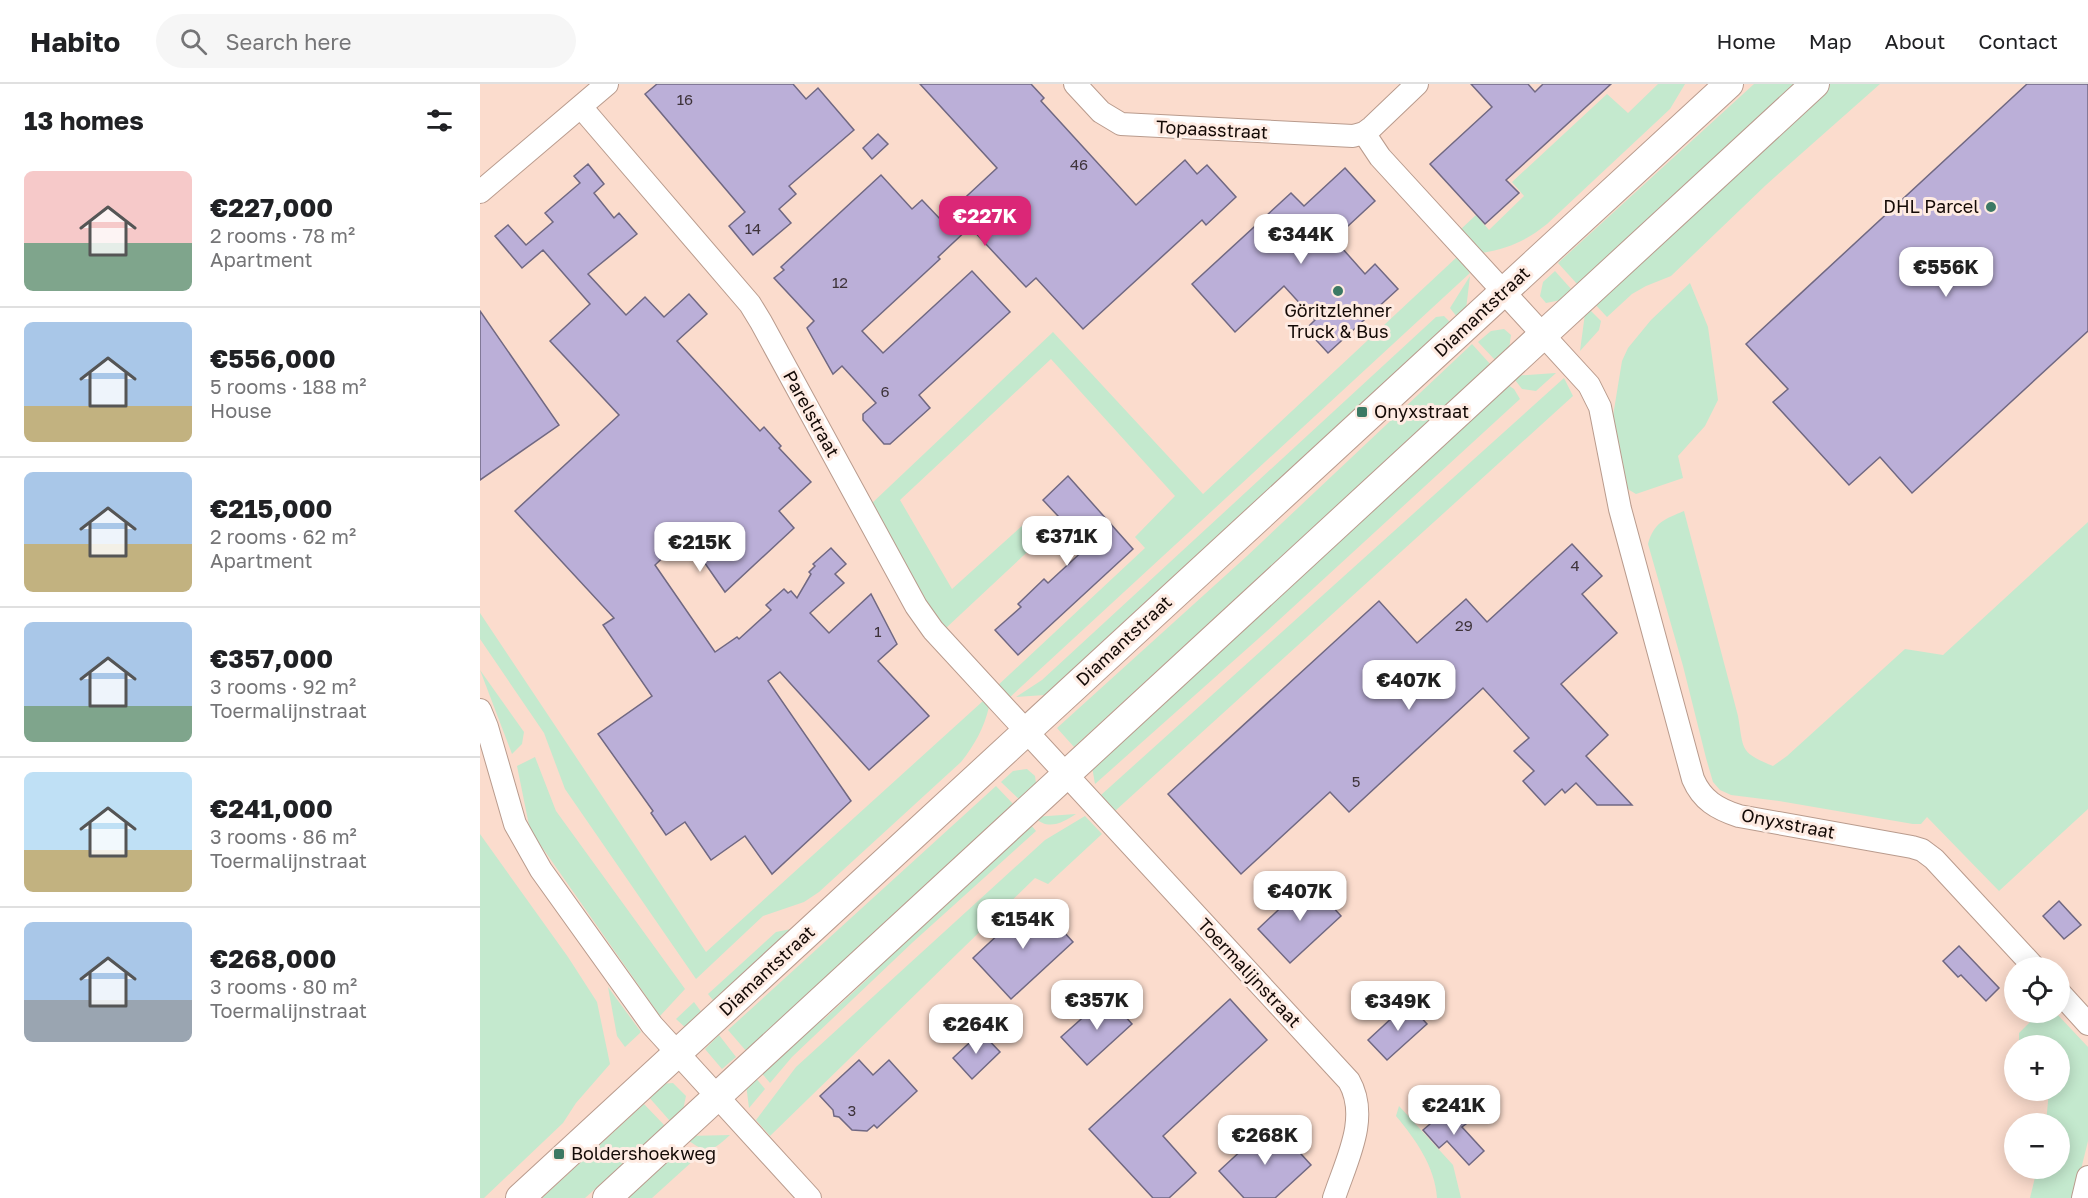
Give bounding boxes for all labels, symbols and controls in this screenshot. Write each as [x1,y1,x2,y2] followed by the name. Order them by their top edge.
[156,14,576,68] search box
[30,25,120,58] text: Habito
[177,25,210,58] icon: search
[225,28,351,55] text: Search here
[1716,28,1776,54] text: Home
[1809,28,1852,54] text: Map
[1885,28,1945,54] text: About
[1978,28,2058,54] text: Contact
[677,90,693,108] house number: 16
[423,104,456,137] icon: filters
[24,105,144,136] text: 13 homes
[1155,115,1269,143] street label: Topaasstraat
[1070,155,1088,173] house number: 46
[210,192,333,223] text: €227,000
[72,195,144,267] icon: home
[1883,195,1979,217] place label: DHL Parcel
[943,196,1027,247] pin: €227K
[1984,200,1998,214] marker: DHL Parcel
[953,203,1017,227] text: €227K
[1259,214,1343,265] pin: €344K
[745,219,761,237] house number: 14
[1268,221,1334,245] text: €344K
[210,223,355,247] text: 2 rooms · 78 m²
[210,247,313,271] text: Apartment
[1904,247,1988,298] pin: €556K
[1913,254,1979,278] text: €556K
[1429,261,1534,361] street label: Diamantstraat
[832,273,848,291] house number: 12
[1331,284,1345,298] marker: Göritzlehner Truck & Bus
[1284,299,1392,342] place label: Göritzlehner Truck & Bus
[210,343,336,374] text: €556,000
[72,346,144,418] icon: home
[779,366,845,461] street label: Parelstraat
[210,374,367,398] text: 5 rooms · 188 m²
[880,382,890,400] house number: 6
[210,398,272,422] text: House
[1374,400,1469,422] place label: Onyxstraat
[1355,405,1369,419] marker: Onyxstraat
[210,493,332,524] text: €215,000
[72,496,144,568] icon: home
[1025,516,1109,567] pin: €371K
[658,522,742,573] pin: €215K
[1036,523,1098,547] text: €371K
[210,524,356,548] text: 2 rooms · 62 m²
[668,529,732,553] text: €215K
[210,548,313,572] text: Apartment
[1570,556,1580,574] house number: 4
[1071,590,1176,690] street label: Diamantstraat
[1455,616,1473,634] house number: 29
[874,622,882,640] house number: 1
[210,643,333,674] text: €357,000
[72,646,144,718] icon: home
[1367,660,1451,711] pin: €407K
[1377,667,1442,691] text: €407K
[210,674,356,698] text: 3 rooms · 92 m²
[210,698,367,722] text: Toermalijnstraat
[1352,772,1360,790] house number: 5
[210,793,333,824] text: €241,000
[72,796,144,868] icon: home
[1739,803,1837,843] street label: Onyxstraat
[210,824,357,848] text: 3 rooms · 86 m²
[210,848,367,872] text: Toermalijnstraat
[1258,871,1342,922] pin: €407K
[1268,878,1333,902] text: €407K
[981,899,1065,950] pin: €154K
[991,906,1055,930] text: €154K
[1193,913,1306,1032] street label: Toermalijnstraat
[714,920,819,1020] street label: Diamantstraat
[210,943,336,974] text: €268,000
[72,946,144,1018] icon: home
[2004,957,2070,1179] map controls
[2004,957,2070,1023] button: locate
[210,974,357,998] text: 3 rooms · 80 m²
[1055,980,1139,1031] pin: €357K
[1356,981,1440,1032] pin: €349K
[1065,987,1129,1011] text: €357K
[1365,988,1431,1012] text: €349K
[210,998,367,1022] text: Toermalijnstraat
[934,1004,1018,1055] pin: €264K
[943,1011,1009,1035] text: €264K
[2004,1035,2070,1101] button: +
[1412,1085,1496,1136] pin: €241K
[1422,1092,1486,1116] text: €241K
[848,1101,856,1119] house number: 3
[2004,1113,2070,1179] button: −
[1223,1115,1307,1166] pin: €268K
[1232,1122,1298,1146] text: €268K
[571,1142,716,1164] place label: Boldershoekweg
[552,1147,566,1161] marker: Boldershoekweg

